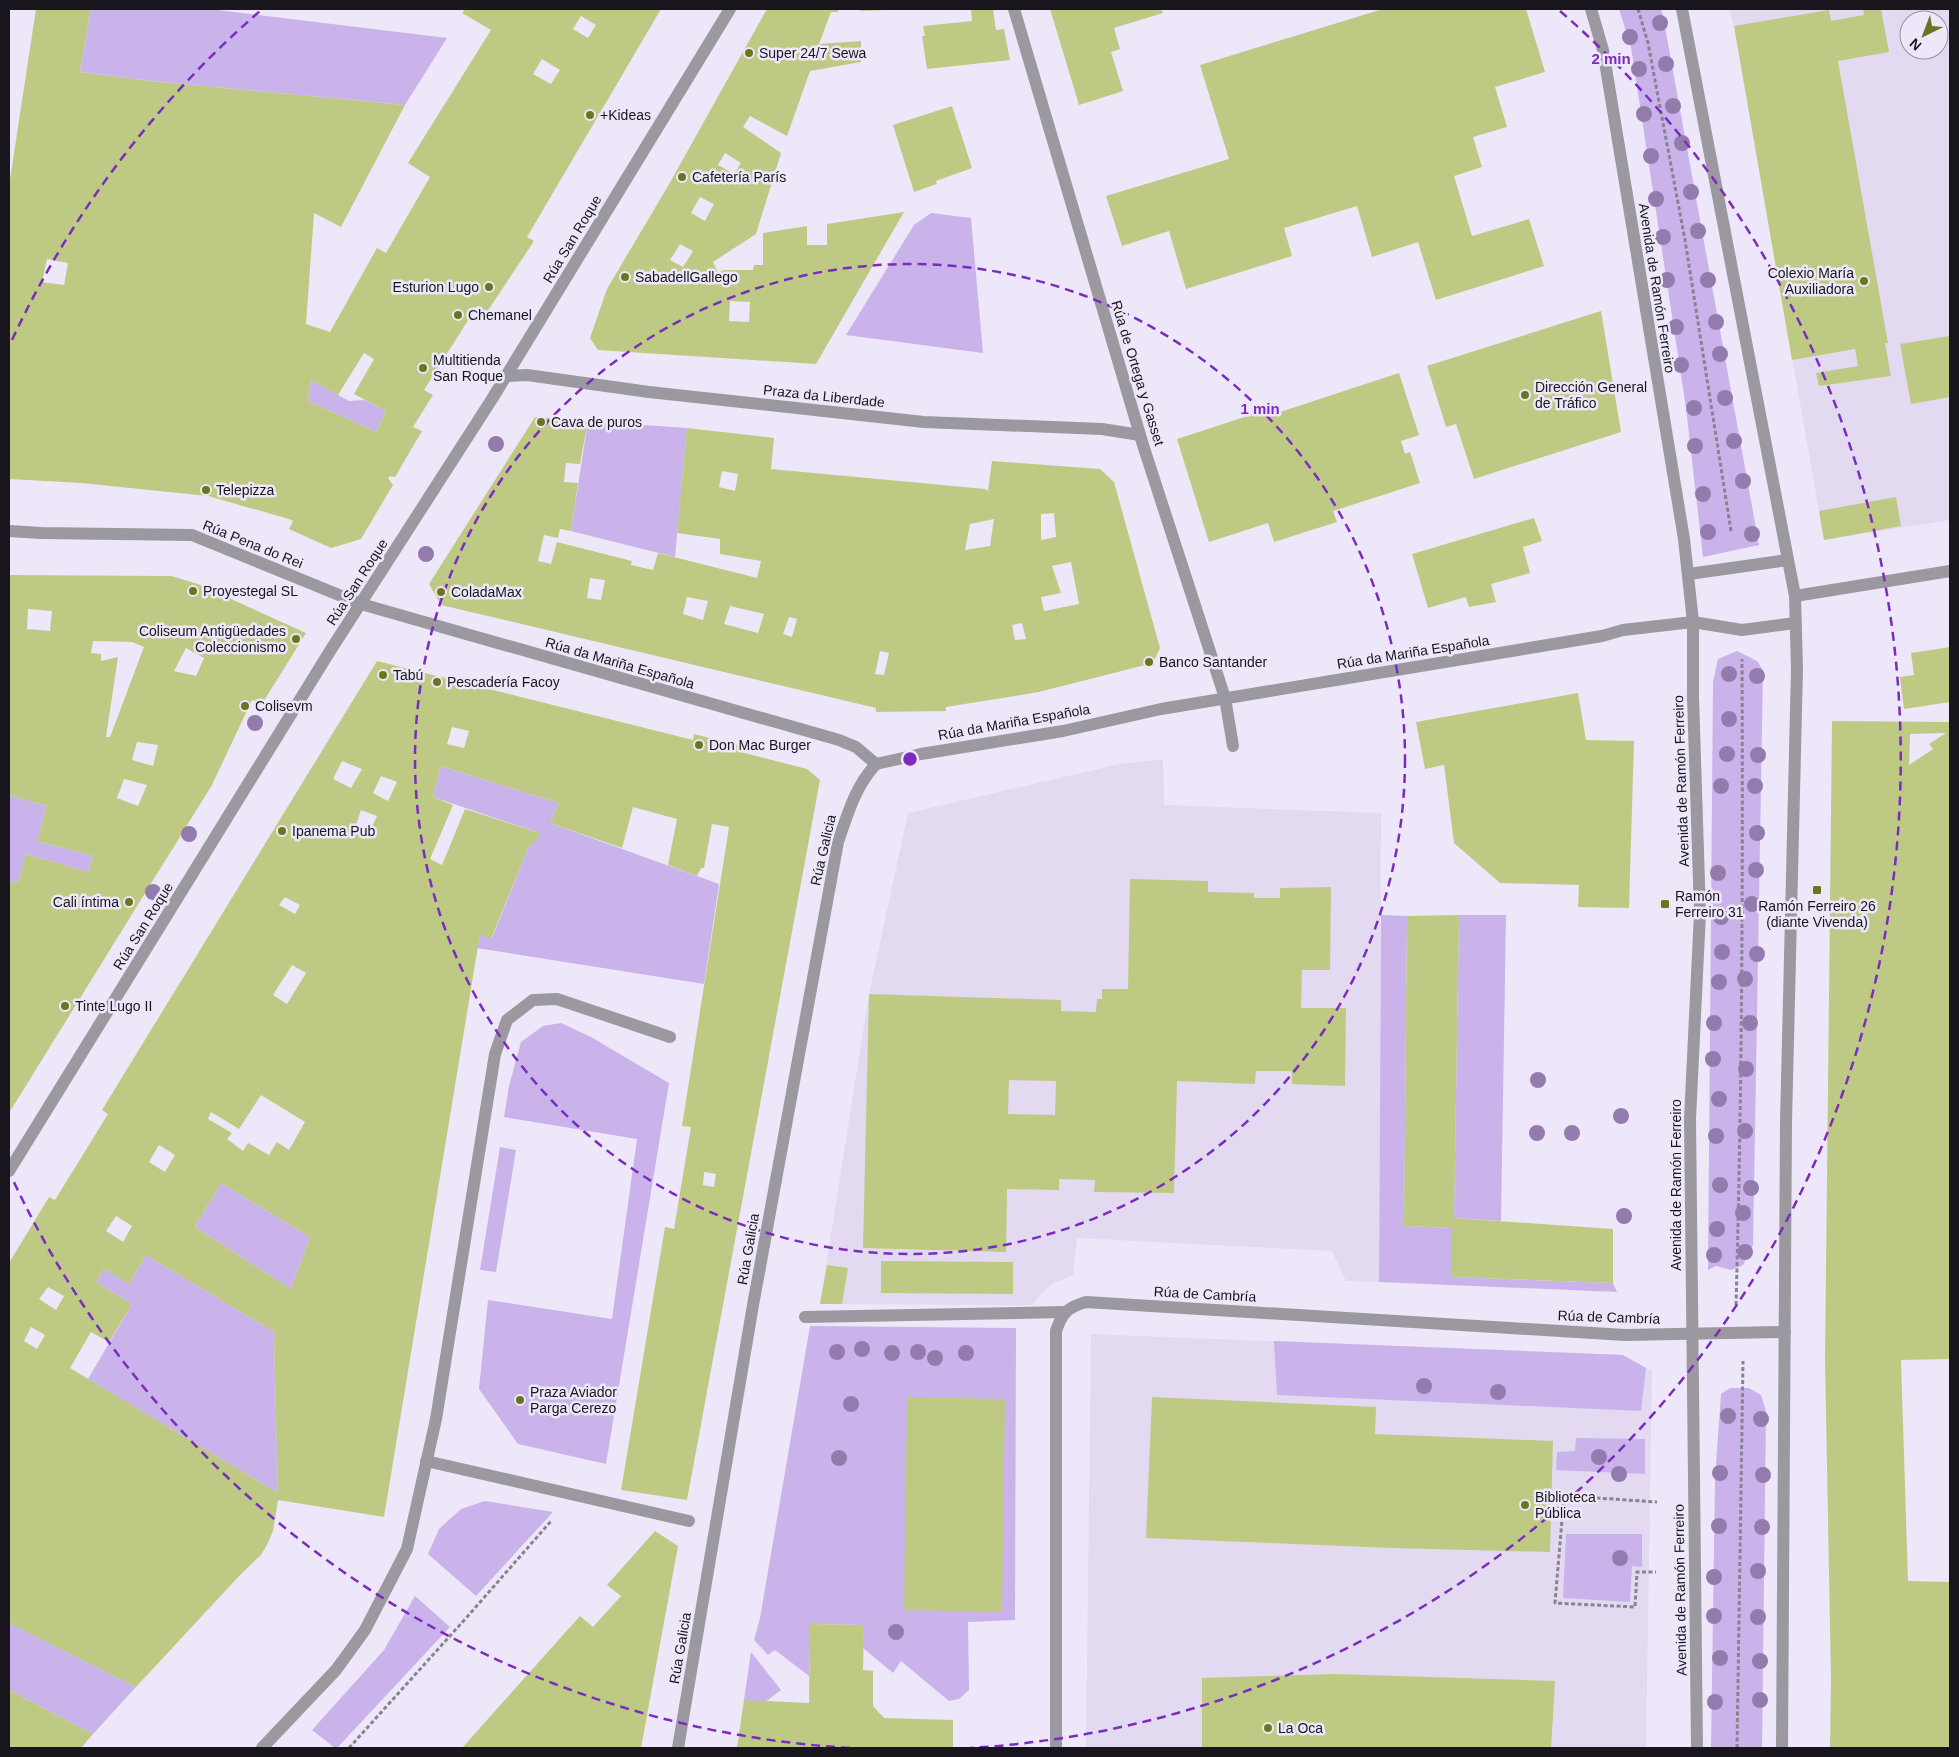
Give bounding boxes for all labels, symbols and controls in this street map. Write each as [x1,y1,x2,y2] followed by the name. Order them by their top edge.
[1899,10,1949,60] north arrow
[1906,35,1924,54] text: N
[759,45,867,61] place label: Super 24/7 Sewa
[743,47,755,59] marker: Super 24/7 Sewa
[1591,50,1631,67] text: 2 min
[600,107,651,123] place label: +Kideas
[584,109,596,121] marker: +Kideas
[692,169,786,185] place label: Cafetería París
[676,171,688,183] marker: Cafetería París
[539,192,605,286] street label: Rúa San Roque
[1636,202,1678,374] street label: Avenida de Ramón Ferreiro
[1768,265,1854,297] place label: Colexio María Auxiliadora
[635,269,738,285] place label: SabadellGallego
[619,271,631,283] marker: SabadellGallego
[1858,275,1870,287] marker: Colexio María Auxiliadora
[393,279,479,295] place label: Esturion Lugo
[483,281,495,293] marker: Esturion Lugo
[1108,298,1168,448] street label: Rúa de Ortega y Gasset
[468,307,532,323] place label: Chemanel
[452,309,464,321] marker: Chemanel
[433,352,503,384] place label: Multitienda San Roque
[417,362,429,374] marker: Multitienda San Roque
[1535,379,1647,411] place label: Dirección General de Tráfico
[762,382,886,410] street label: Praza da Liberdade
[1519,389,1531,401] marker: Dirección General de Tráfico
[1240,400,1280,417] text: 1 min
[551,414,642,430] place label: Cava de puros
[535,416,547,428] marker: Cava de puros
[216,482,275,498] place label: Telepizza
[200,484,212,496] marker: Telepizza
[201,517,305,571] street label: Rúa Pena do Rei
[323,536,391,628] street label: Rúa San Roque
[203,583,298,599] place label: Proyestegal SL
[451,584,522,600] place label: ColadaMax
[187,585,199,597] marker: Proyestegal SL
[435,586,447,598] marker: ColadaMax
[139,623,286,655] place label: Coliseum Antigüedades Coleccionismo
[1336,632,1491,672] street label: Rúa da Mariña Española
[290,633,302,645] marker: Coliseum Antigüedades Coleccionismo
[544,634,696,692] street label: Rúa da Mariña Española
[1159,654,1268,670] place label: Banco Santander
[1143,656,1155,668] marker: Banco Santander
[393,667,423,683] place label: Tabú
[377,669,389,681] marker: Tabú
[447,674,560,690] place label: Pescadería Facoy
[431,676,443,688] marker: Pescadería Facoy
[1670,695,1692,867] street label: Avenida de Ramón Ferreiro
[255,698,313,714] place label: Colisevm
[239,700,251,712] marker: Colisevm
[937,701,1091,743] street label: Rúa da Mariña Española
[709,737,811,753] place label: Don Mac Burger
[693,739,705,751] marker: Don Mac Burger
[901,750,919,768] centre of rings
[807,813,839,887] street label: Rúa Galicia
[292,823,375,839] place label: Ipanema Pub
[276,825,288,837] marker: Ipanema Pub
[110,879,176,972] street label: Rúa San Roque
[1811,884,1823,896] marker: Ramón Ferreiro 26 (diante Vivenda)
[1675,888,1744,920] place label: Ramón Ferreiro 31
[53,894,119,910] place label: Cali íntima
[123,896,135,908] marker: Cali íntima
[1659,898,1671,910] marker: Ramón Ferreiro 31
[1758,898,1876,930] place label: Ramón Ferreiro 26 (diante Vivenda)
[75,998,152,1014] place label: Tinte Lugo II
[59,1000,71,1012] marker: Tinte Lugo II
[1668,1099,1684,1271] street label: Avenida de Ramón Ferreiro
[734,1212,762,1286] street label: Rúa Galicia
[1153,1283,1257,1305] street label: Rúa de Cambría
[1557,1307,1661,1327] street label: Rúa de Cambría
[530,1384,617,1416] place label: Praza Aviador Parga Cerezo
[514,1394,526,1406] marker: Praza Aviador Parga Cerezo
[1535,1489,1596,1521] place label: Biblioteca Pública
[1519,1499,1531,1511] marker: Biblioteca Pública
[1670,1504,1689,1676] street label: Avenida de Ramón Ferreiro
[666,1611,694,1685] street label: Rúa Galicia
[1278,1720,1323,1736] place label: La Oca
[1262,1722,1274,1734] marker: La Oca

